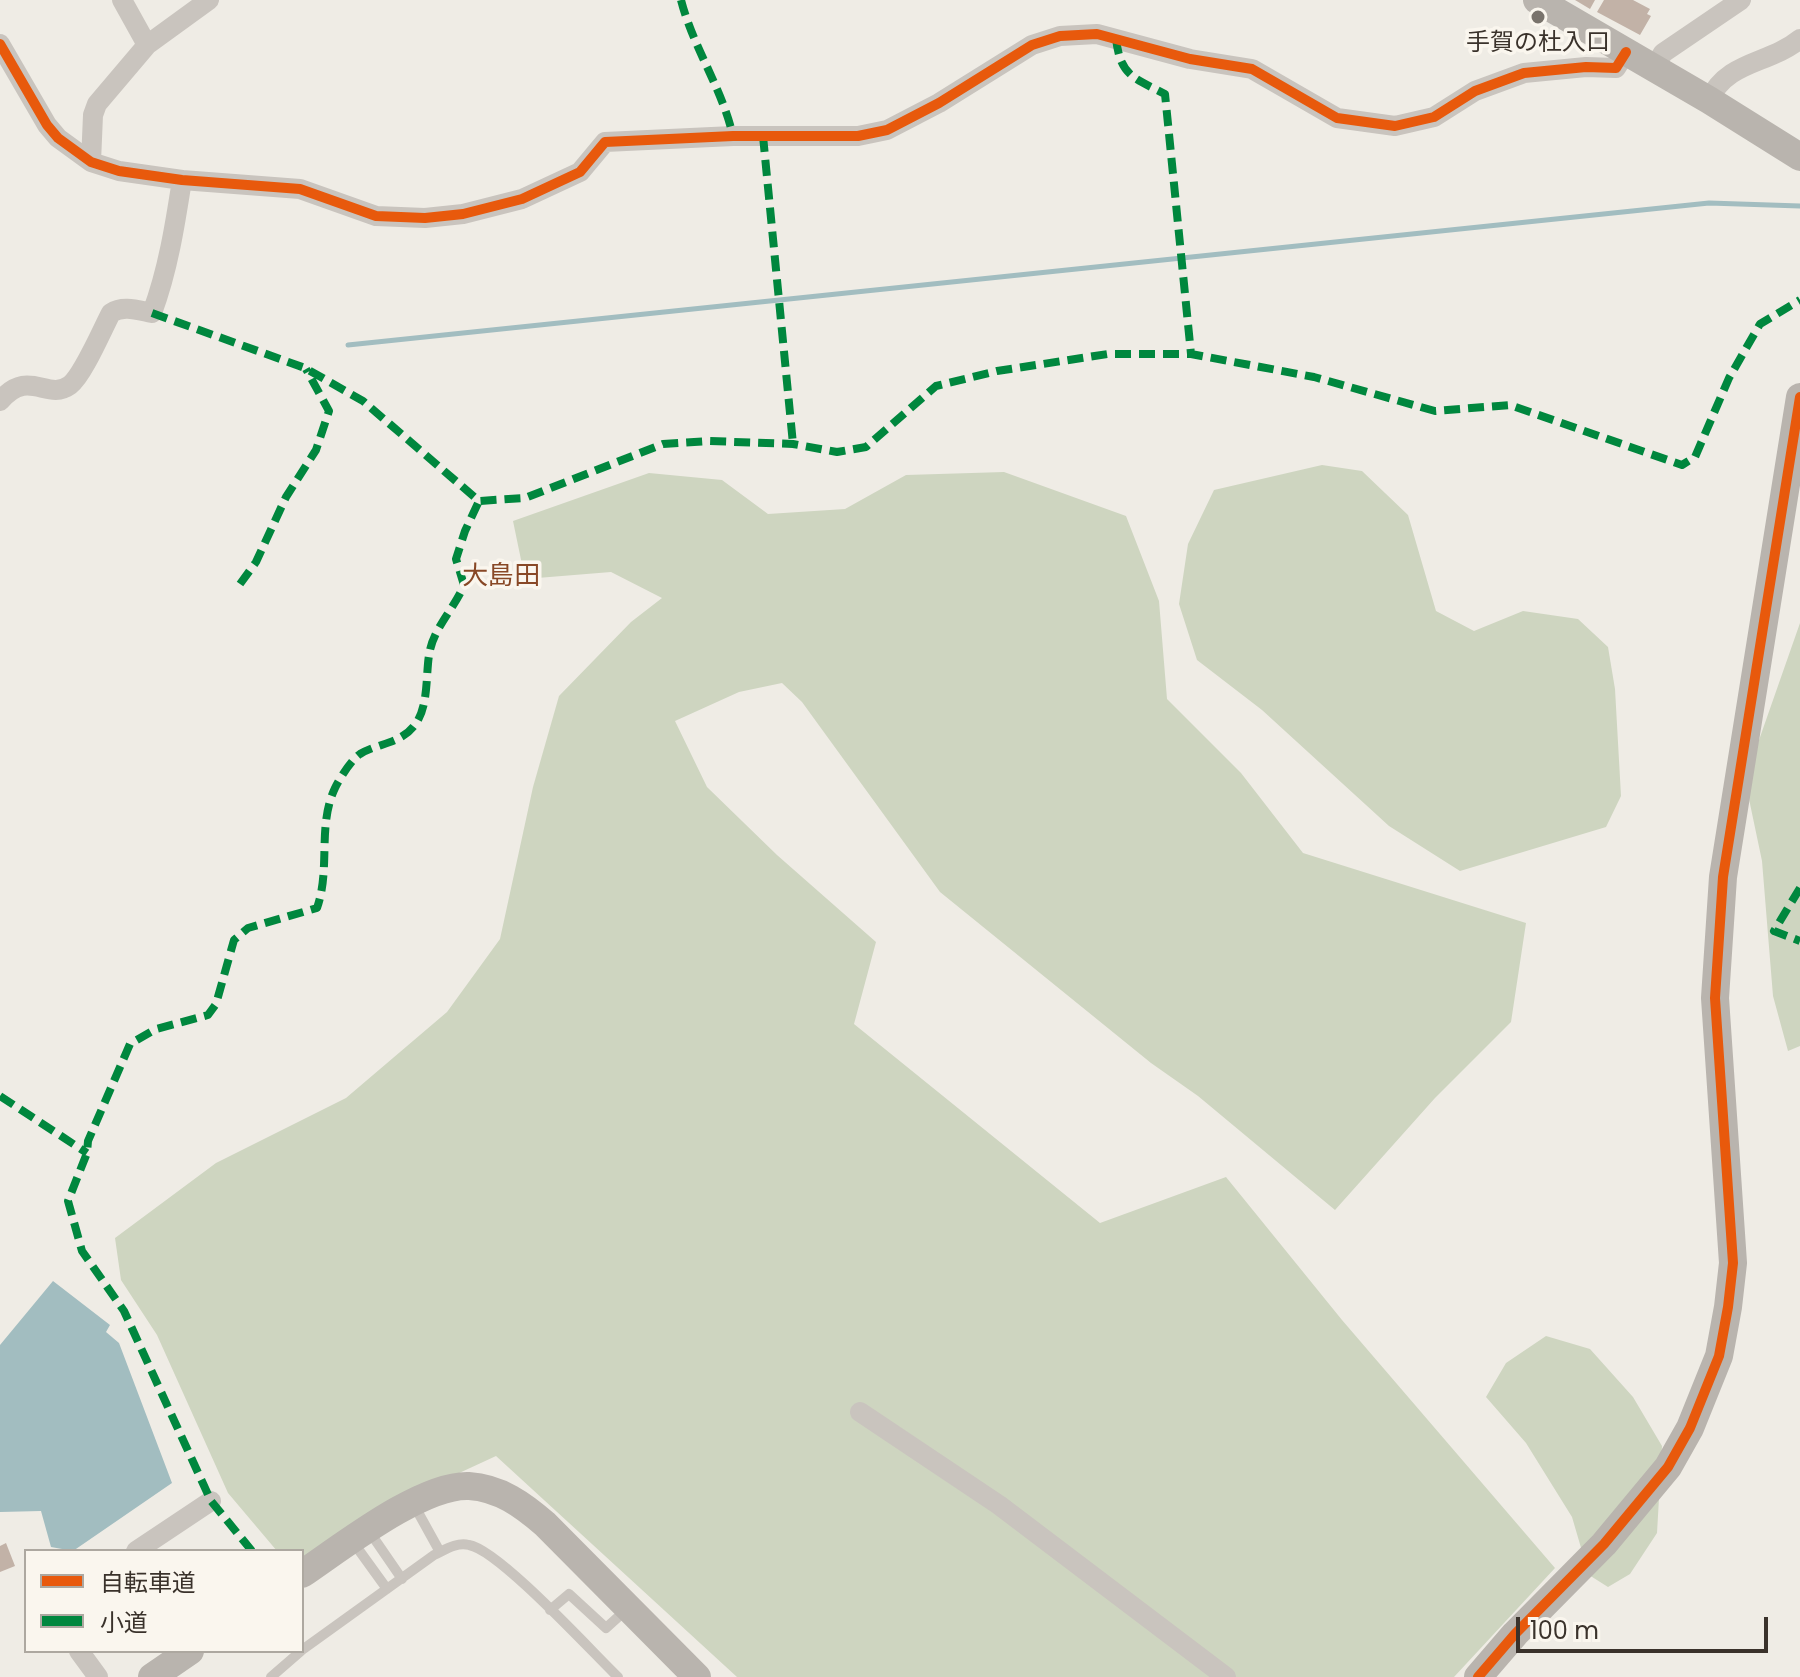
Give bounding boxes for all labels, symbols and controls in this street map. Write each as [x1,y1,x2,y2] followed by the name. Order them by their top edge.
[1529,8,1547,26] marker: 手賀の杜入口
[1466,30,1610,58] place label: 手賀の杜入口
[462,561,540,593] district label: 大島田
[24,1549,304,1653] legend
[100,1566,196,1599] text: 自転車道
[1520,1601,1772,1651] scale bar
[100,1606,148,1639] text: 小道
[1530,1614,1599,1647] text: 100 m

